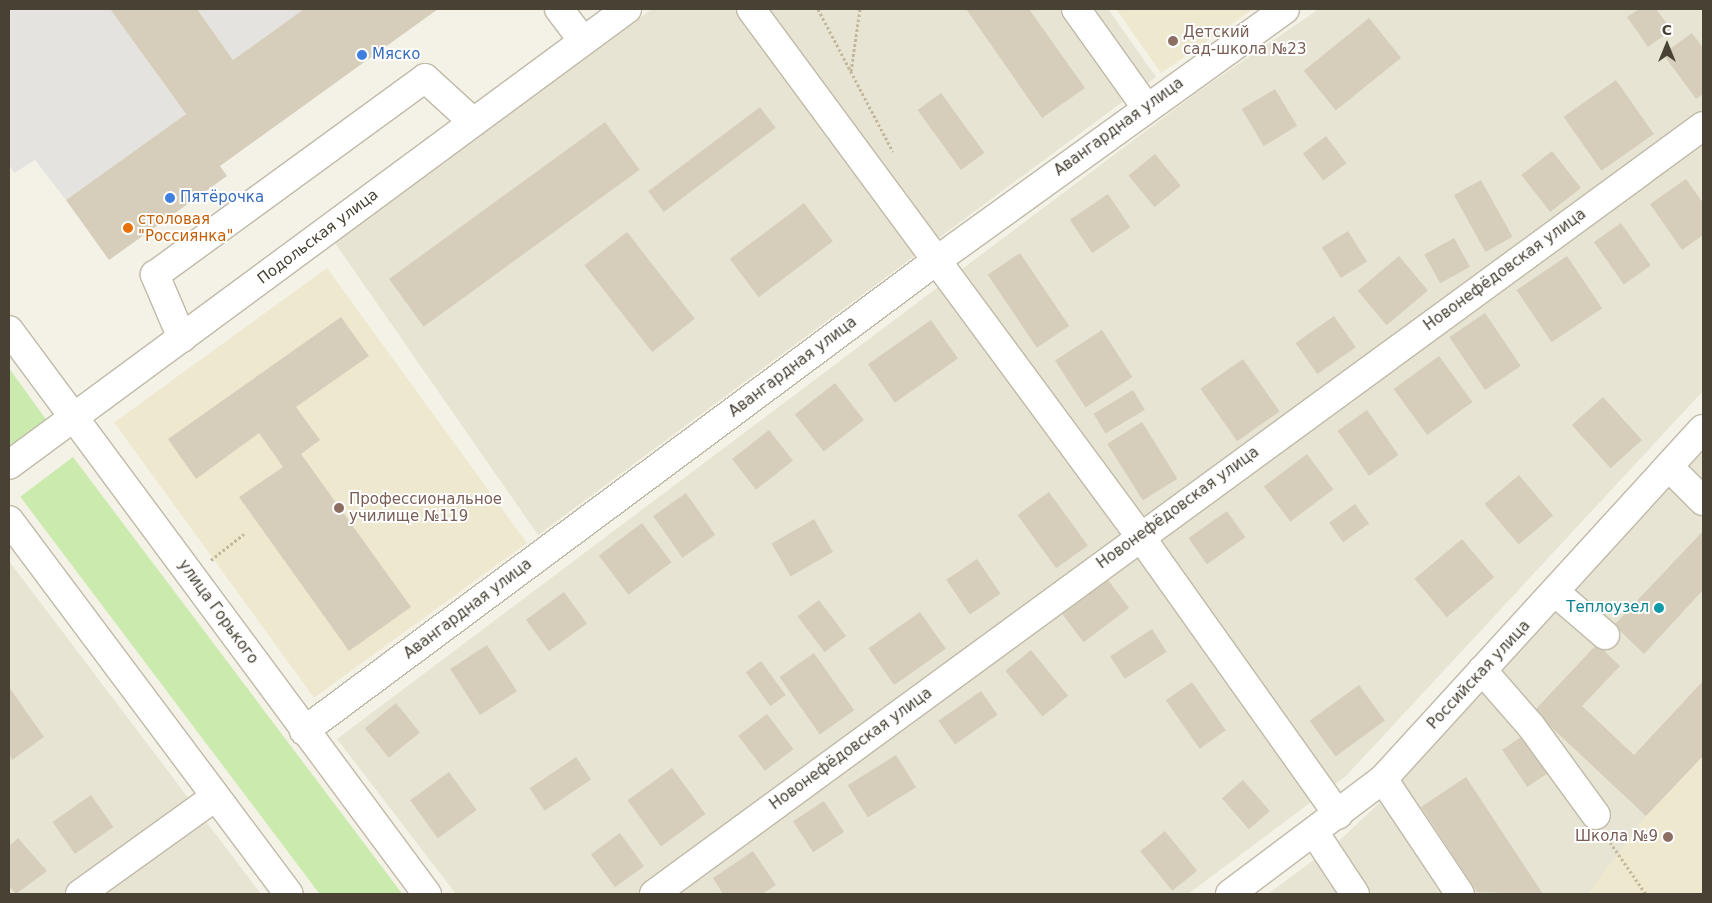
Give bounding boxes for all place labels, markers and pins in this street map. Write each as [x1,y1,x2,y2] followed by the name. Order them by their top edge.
[1183,23,1306,58] place label: Детский сад-школа №23
[1167,35,1179,47] marker: Детский сад-школа №23
[372,46,420,64] place label: Мяско
[356,49,368,61] marker: Мяско
[180,189,264,207] place label: Пятёрочка
[164,192,176,204] marker: Пятёрочка
[138,210,233,245] place label: столовая "Россиянка"
[122,222,134,234] marker: столовая "Россиянка"
[349,490,502,525] place label: Профессиональное училище №119
[333,502,345,514] marker: Профессиональное училище №119
[1566,599,1649,617] place label: Теплоузел
[1653,602,1665,614] marker: Теплоузел
[1575,828,1658,846] place label: Школа №9
[1662,831,1674,843] marker: Школа №9

